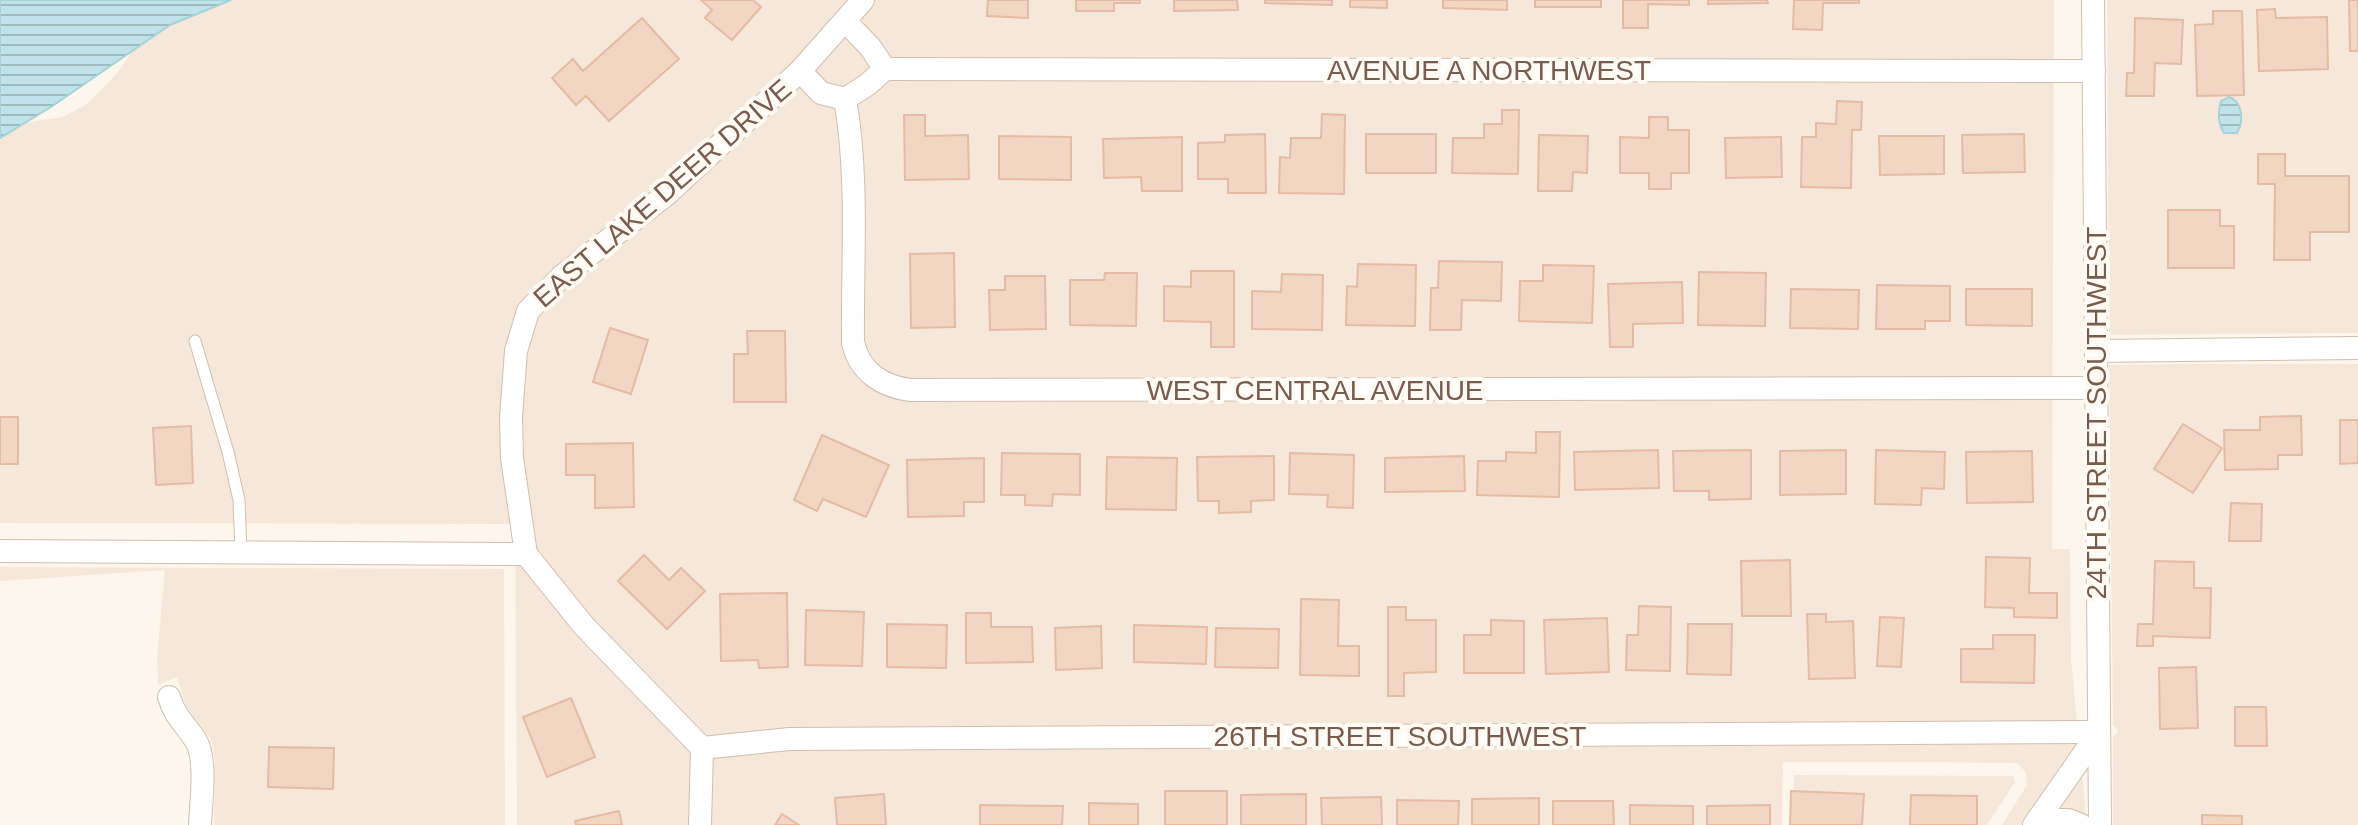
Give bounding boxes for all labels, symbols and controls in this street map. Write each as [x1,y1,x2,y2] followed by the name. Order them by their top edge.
[1327,55,1651,86] street label: AVENUE A NORTHWEST
[527,73,797,314] street label: EAST LAKE DEER DRIVE
[2081,227,2112,599] street label: 24TH STREET SOUTHWEST
[1146,375,1484,406] street label: WEST CENTRAL AVENUE
[1214,721,1586,752] street label: 26TH STREET SOUTHWEST

